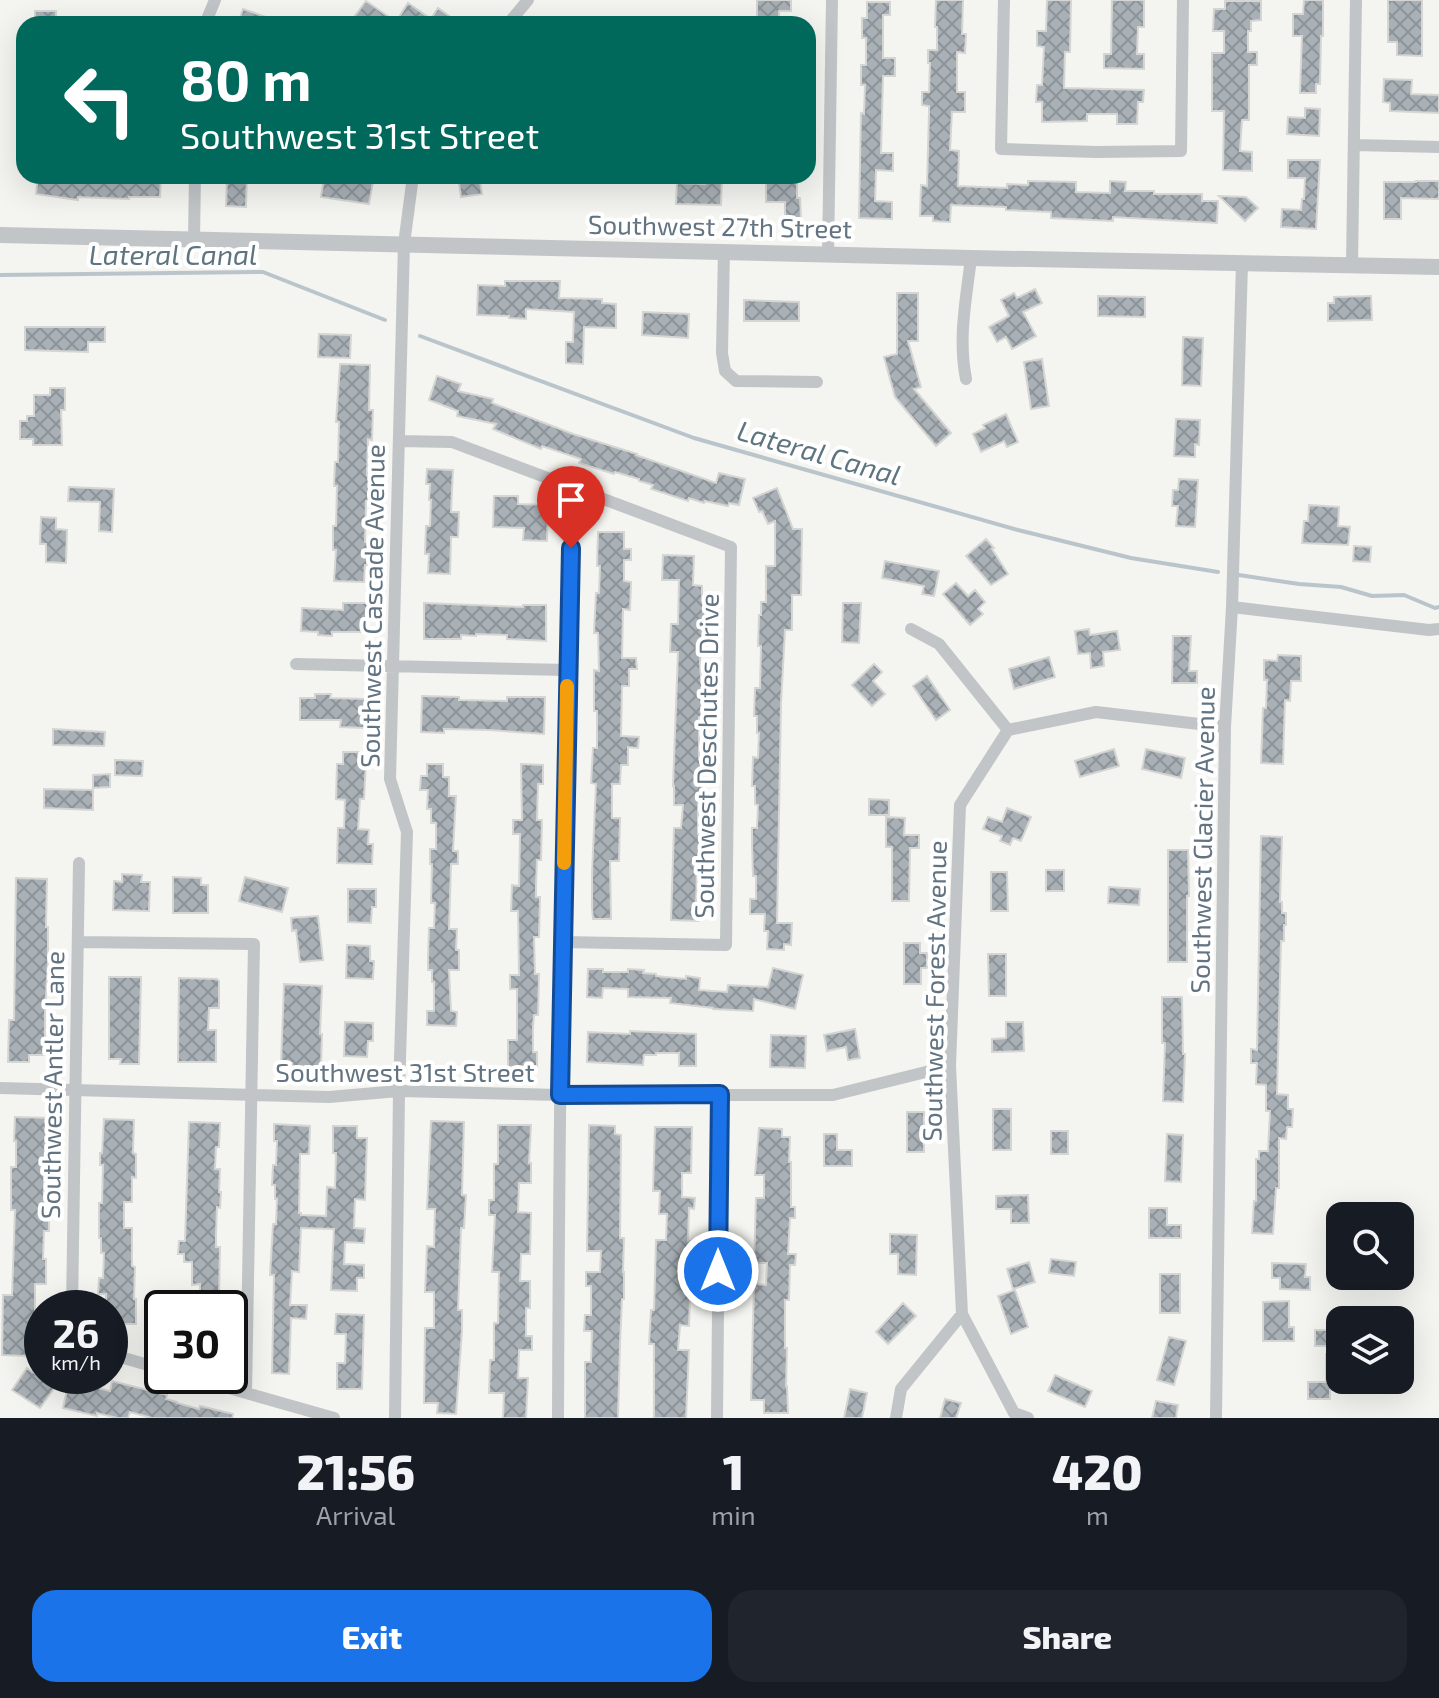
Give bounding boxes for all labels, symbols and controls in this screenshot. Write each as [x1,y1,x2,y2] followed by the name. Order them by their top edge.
[180,45,312,112] text: 80 m
[48,48,152,152] icon: left
[180,113,539,156] text: Southwest 31st Street
[588,208,853,243] street label: Southwest 27th Street
[89,237,257,271] water label: Lateral Canal
[734,412,905,492] water label: Lateral Canal
[353,444,390,768] street label: Southwest Cascade Avenue
[537,466,605,548] pin
[549,478,593,522] icon: arrive
[687,593,724,919] street label: Southwest Deschutes Drive
[1183,686,1220,994] street label: Southwest Glacier Avenue
[915,840,952,1142] street label: Southwest Forest Avenue
[34,951,69,1219] street label: Southwest Antler Lane
[275,1056,535,1087] street label: Southwest 31st Street
[1326,1202,1414,1394] map controls
[1326,1202,1414,1290] button: search
[676,1229,760,1313] position arrow
[144,1290,248,1394] speed limit sign: 30
[1326,1306,1414,1394] button: layers
[53,1308,99,1356] text: 26
[51,1350,101,1374] text: km/h
[296,1442,415,1500] text: 21:56
[723,1442,744,1500] text: 1
[1052,1442,1143,1500] text: 420
[316,1499,395,1530] text: Arrival
[711,1499,756,1530] text: min
[1086,1499,1109,1530] text: m
[32,1590,712,1682] button: Exit
[728,1590,1407,1682] button: Share

